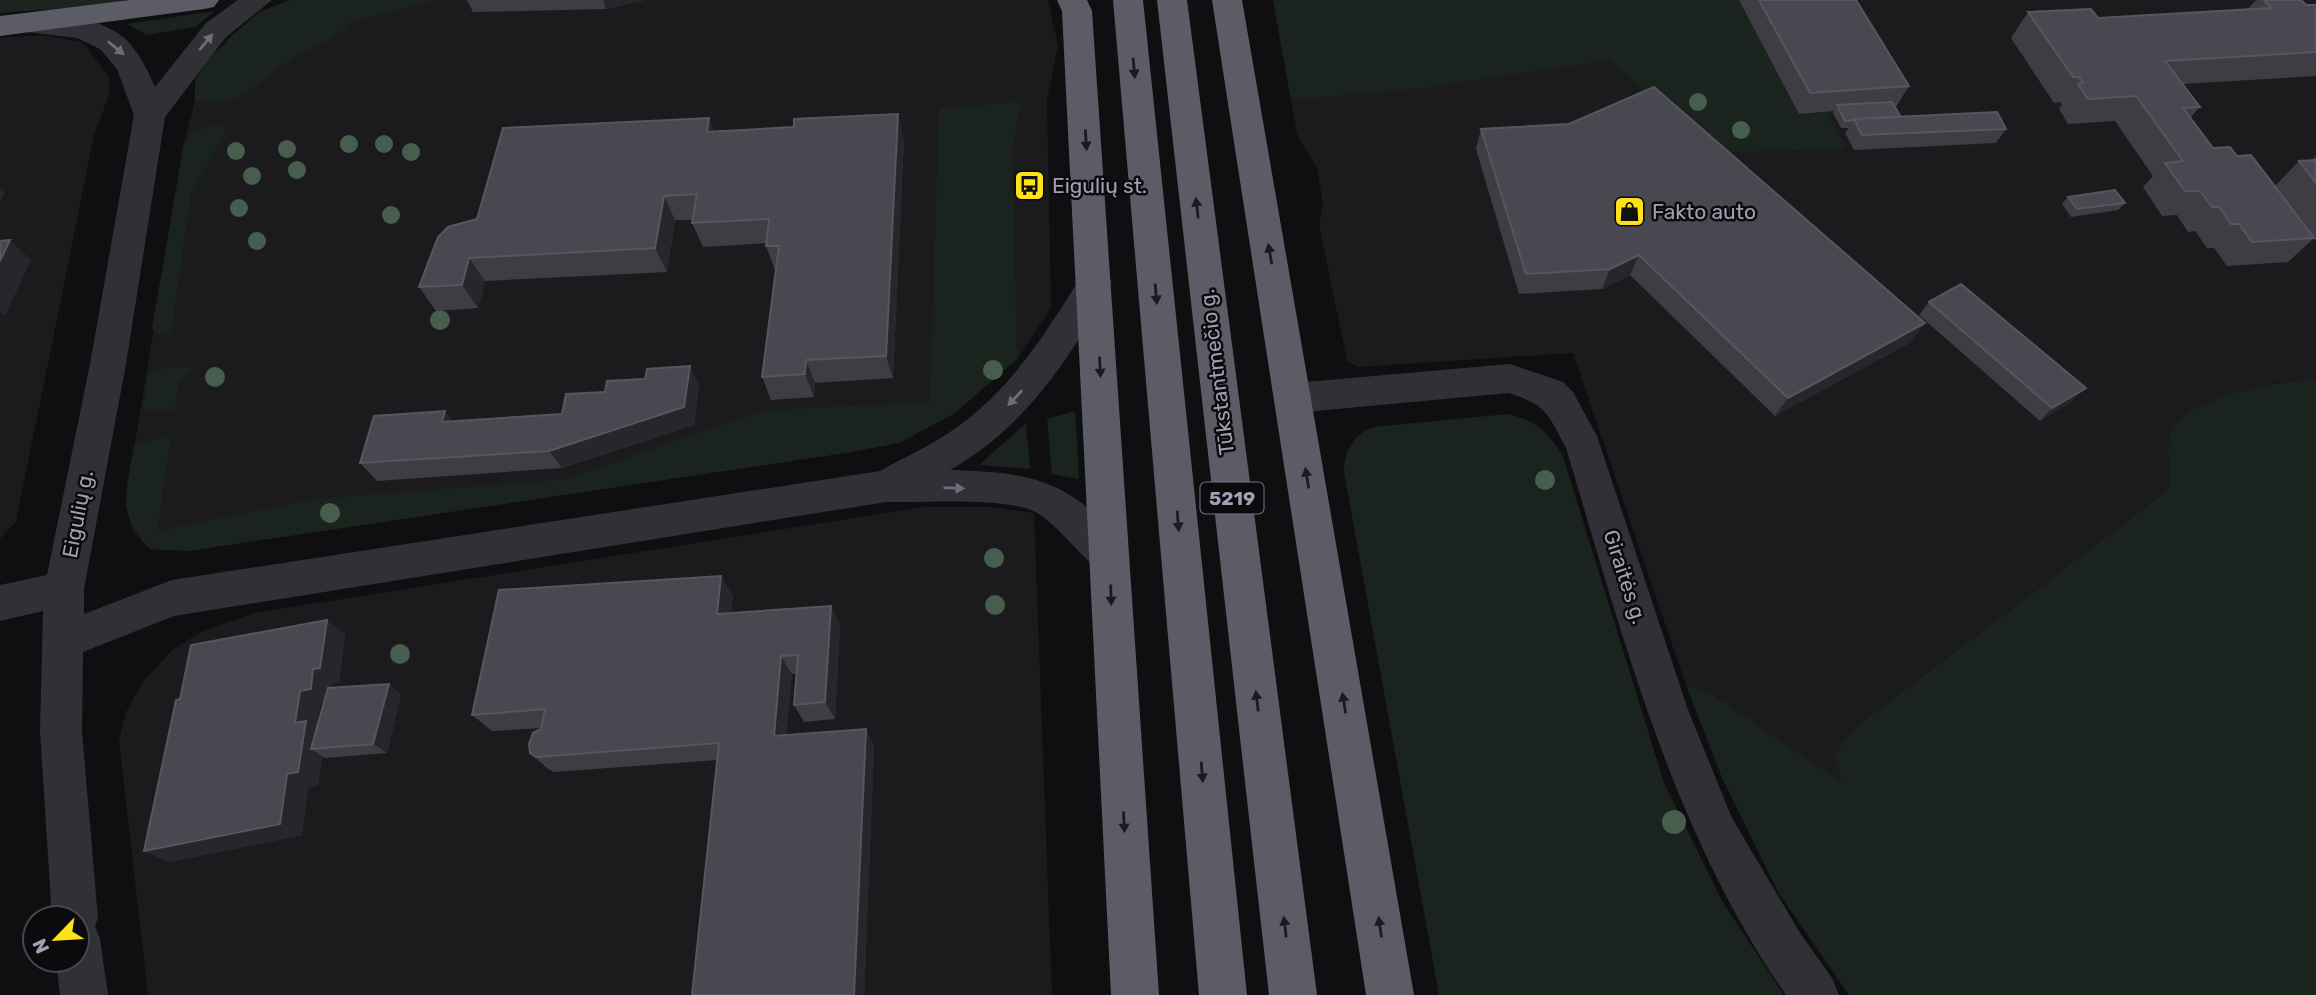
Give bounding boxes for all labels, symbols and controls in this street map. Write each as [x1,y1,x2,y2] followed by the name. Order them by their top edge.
[198,33,213,50] one-way arrow
[106,40,124,55] one-way arrow
[1129,57,1140,79] one-way arrow
[1081,129,1092,151] one-way arrow
[1012,169,1046,203] bus stop icon: Eigulių st.
[1052,173,1147,198] place label: Eigulių st.
[1612,195,1646,229] shop icon: Fakto auto
[1191,197,1202,219] one-way arrow
[1652,199,1756,224] place label: Fakto auto
[1264,243,1275,265] one-way arrow
[1151,284,1162,306] one-way arrow
[1194,288,1239,457] street label: Tūkstantmečio g.
[1094,357,1105,379] one-way arrow
[1007,389,1023,407] one-way arrow
[1301,467,1312,489] one-way arrow
[57,468,98,560] street label: Eigulių g.
[944,482,966,493] one-way arrow
[1200,482,1264,513] road number: 5219
[1173,510,1184,532] one-way arrow
[1599,527,1652,627] street label: Giraitės g.
[1106,584,1117,606] one-way arrow
[1252,690,1263,712] one-way arrow
[1338,692,1349,714] one-way arrow
[1197,761,1208,783] one-way arrow
[1119,811,1130,833] one-way arrow
[21,904,91,974] north arrow
[1279,916,1290,938] one-way arrow
[1374,916,1385,938] one-way arrow
[28,935,54,957] text: N

